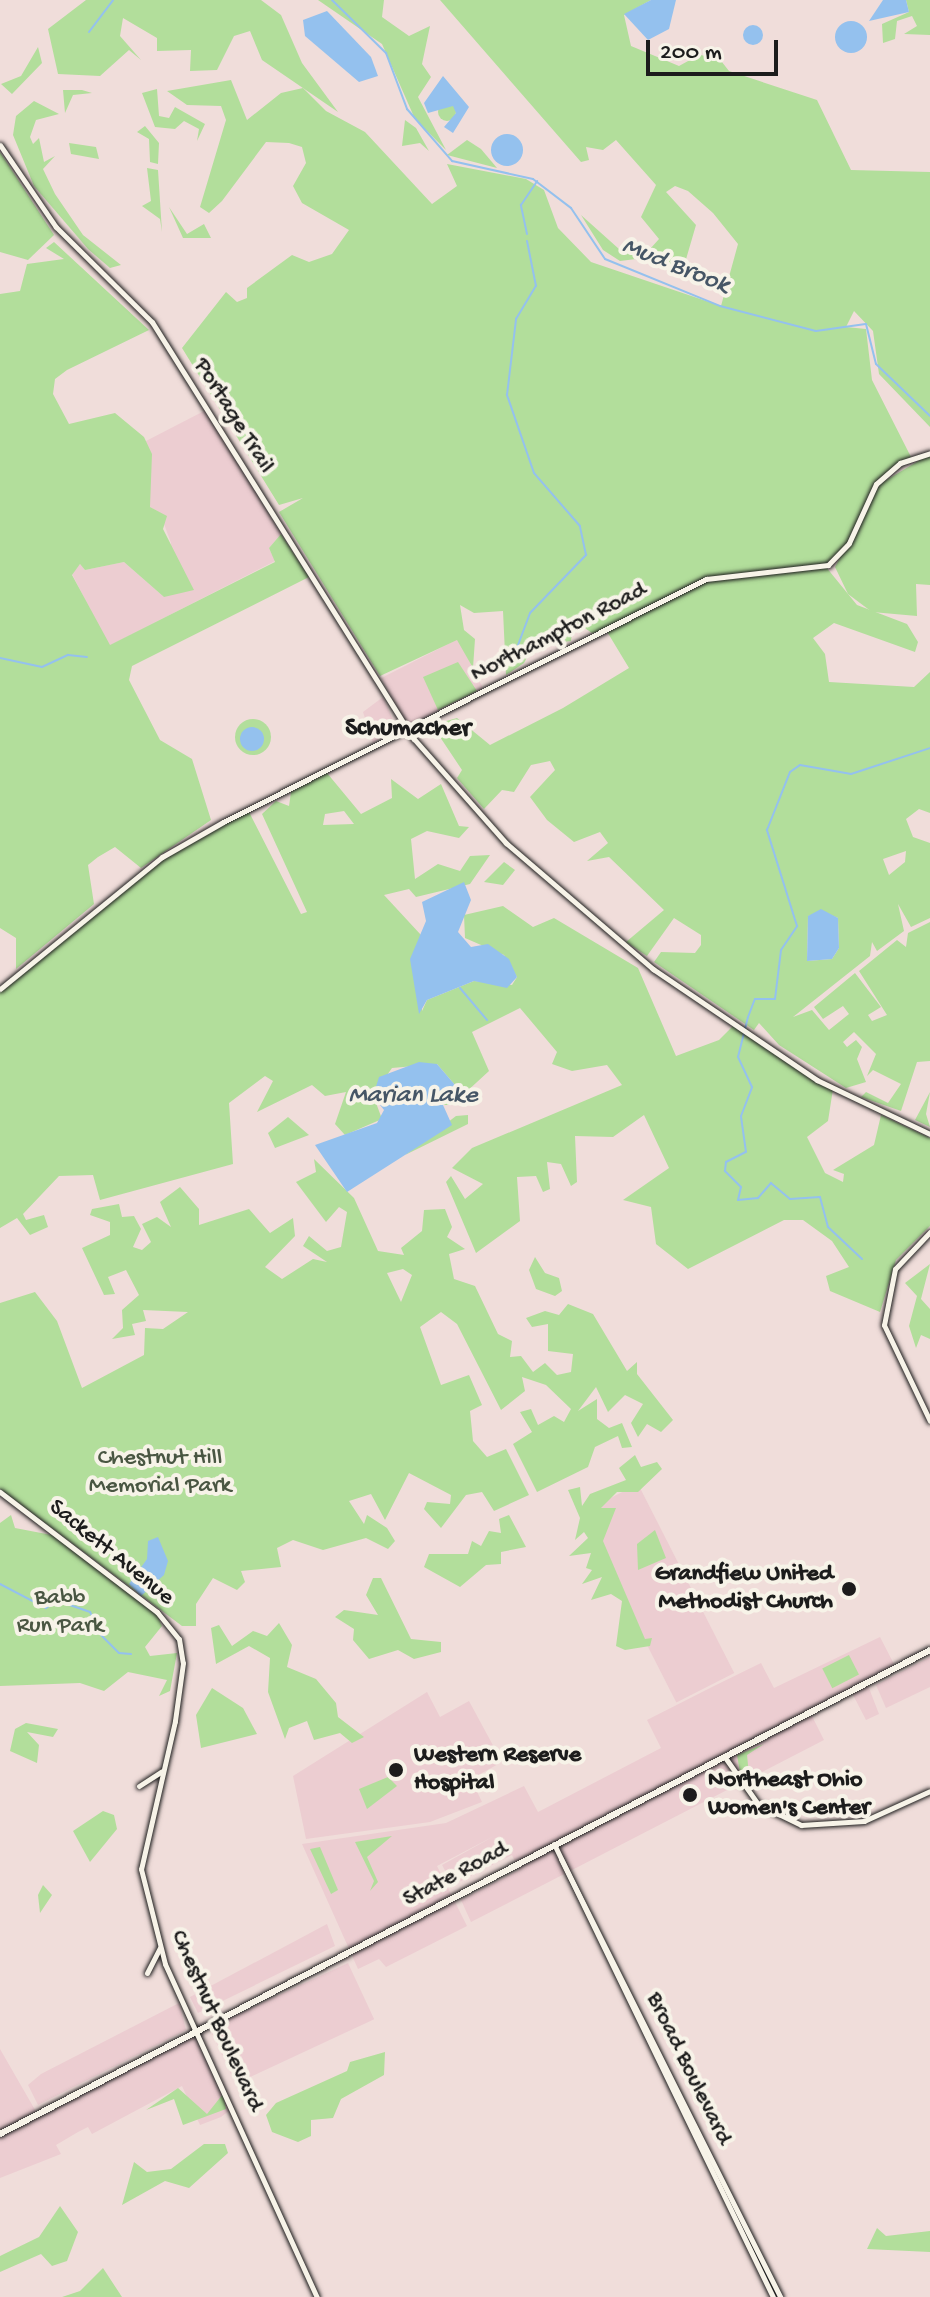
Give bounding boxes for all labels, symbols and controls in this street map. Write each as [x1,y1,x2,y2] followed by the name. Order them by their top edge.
[650,24,782,74] scale bar
[660,39,722,68] text: 200 m
[617,231,733,303] water label: Mud Brook
[186,353,280,479] street label: Portage Trail
[466,576,652,690] street label: Northampton Road
[345,714,471,746] district label: Schumacher
[348,1081,478,1113] water label: Marian Lake
[89,1445,231,1501] park label: Chestnut Hill Memorial Park
[42,1494,180,1612] street label: Sackett Avenue
[655,1561,833,1617] place label: Grandfiew United Methodist Church
[840,1580,858,1598] marker: Grandfiew United Methodist Church
[17,1585,103,1641] park label: Babb Run Park
[414,1742,581,1798] place label: Western Reserve Hospital
[385,1759,407,1781] marker: Western Reserve Hospital
[708,1767,870,1823] place label: Northeast Ohio Women's Center
[679,1784,701,1806] marker: Northeast Ohio Women's Center
[399,1835,513,1915] street label: State Road
[163,1926,269,2116] street label: Chestnut Boulevard
[639,1988,737,2150] street label: Broad Boulevard

